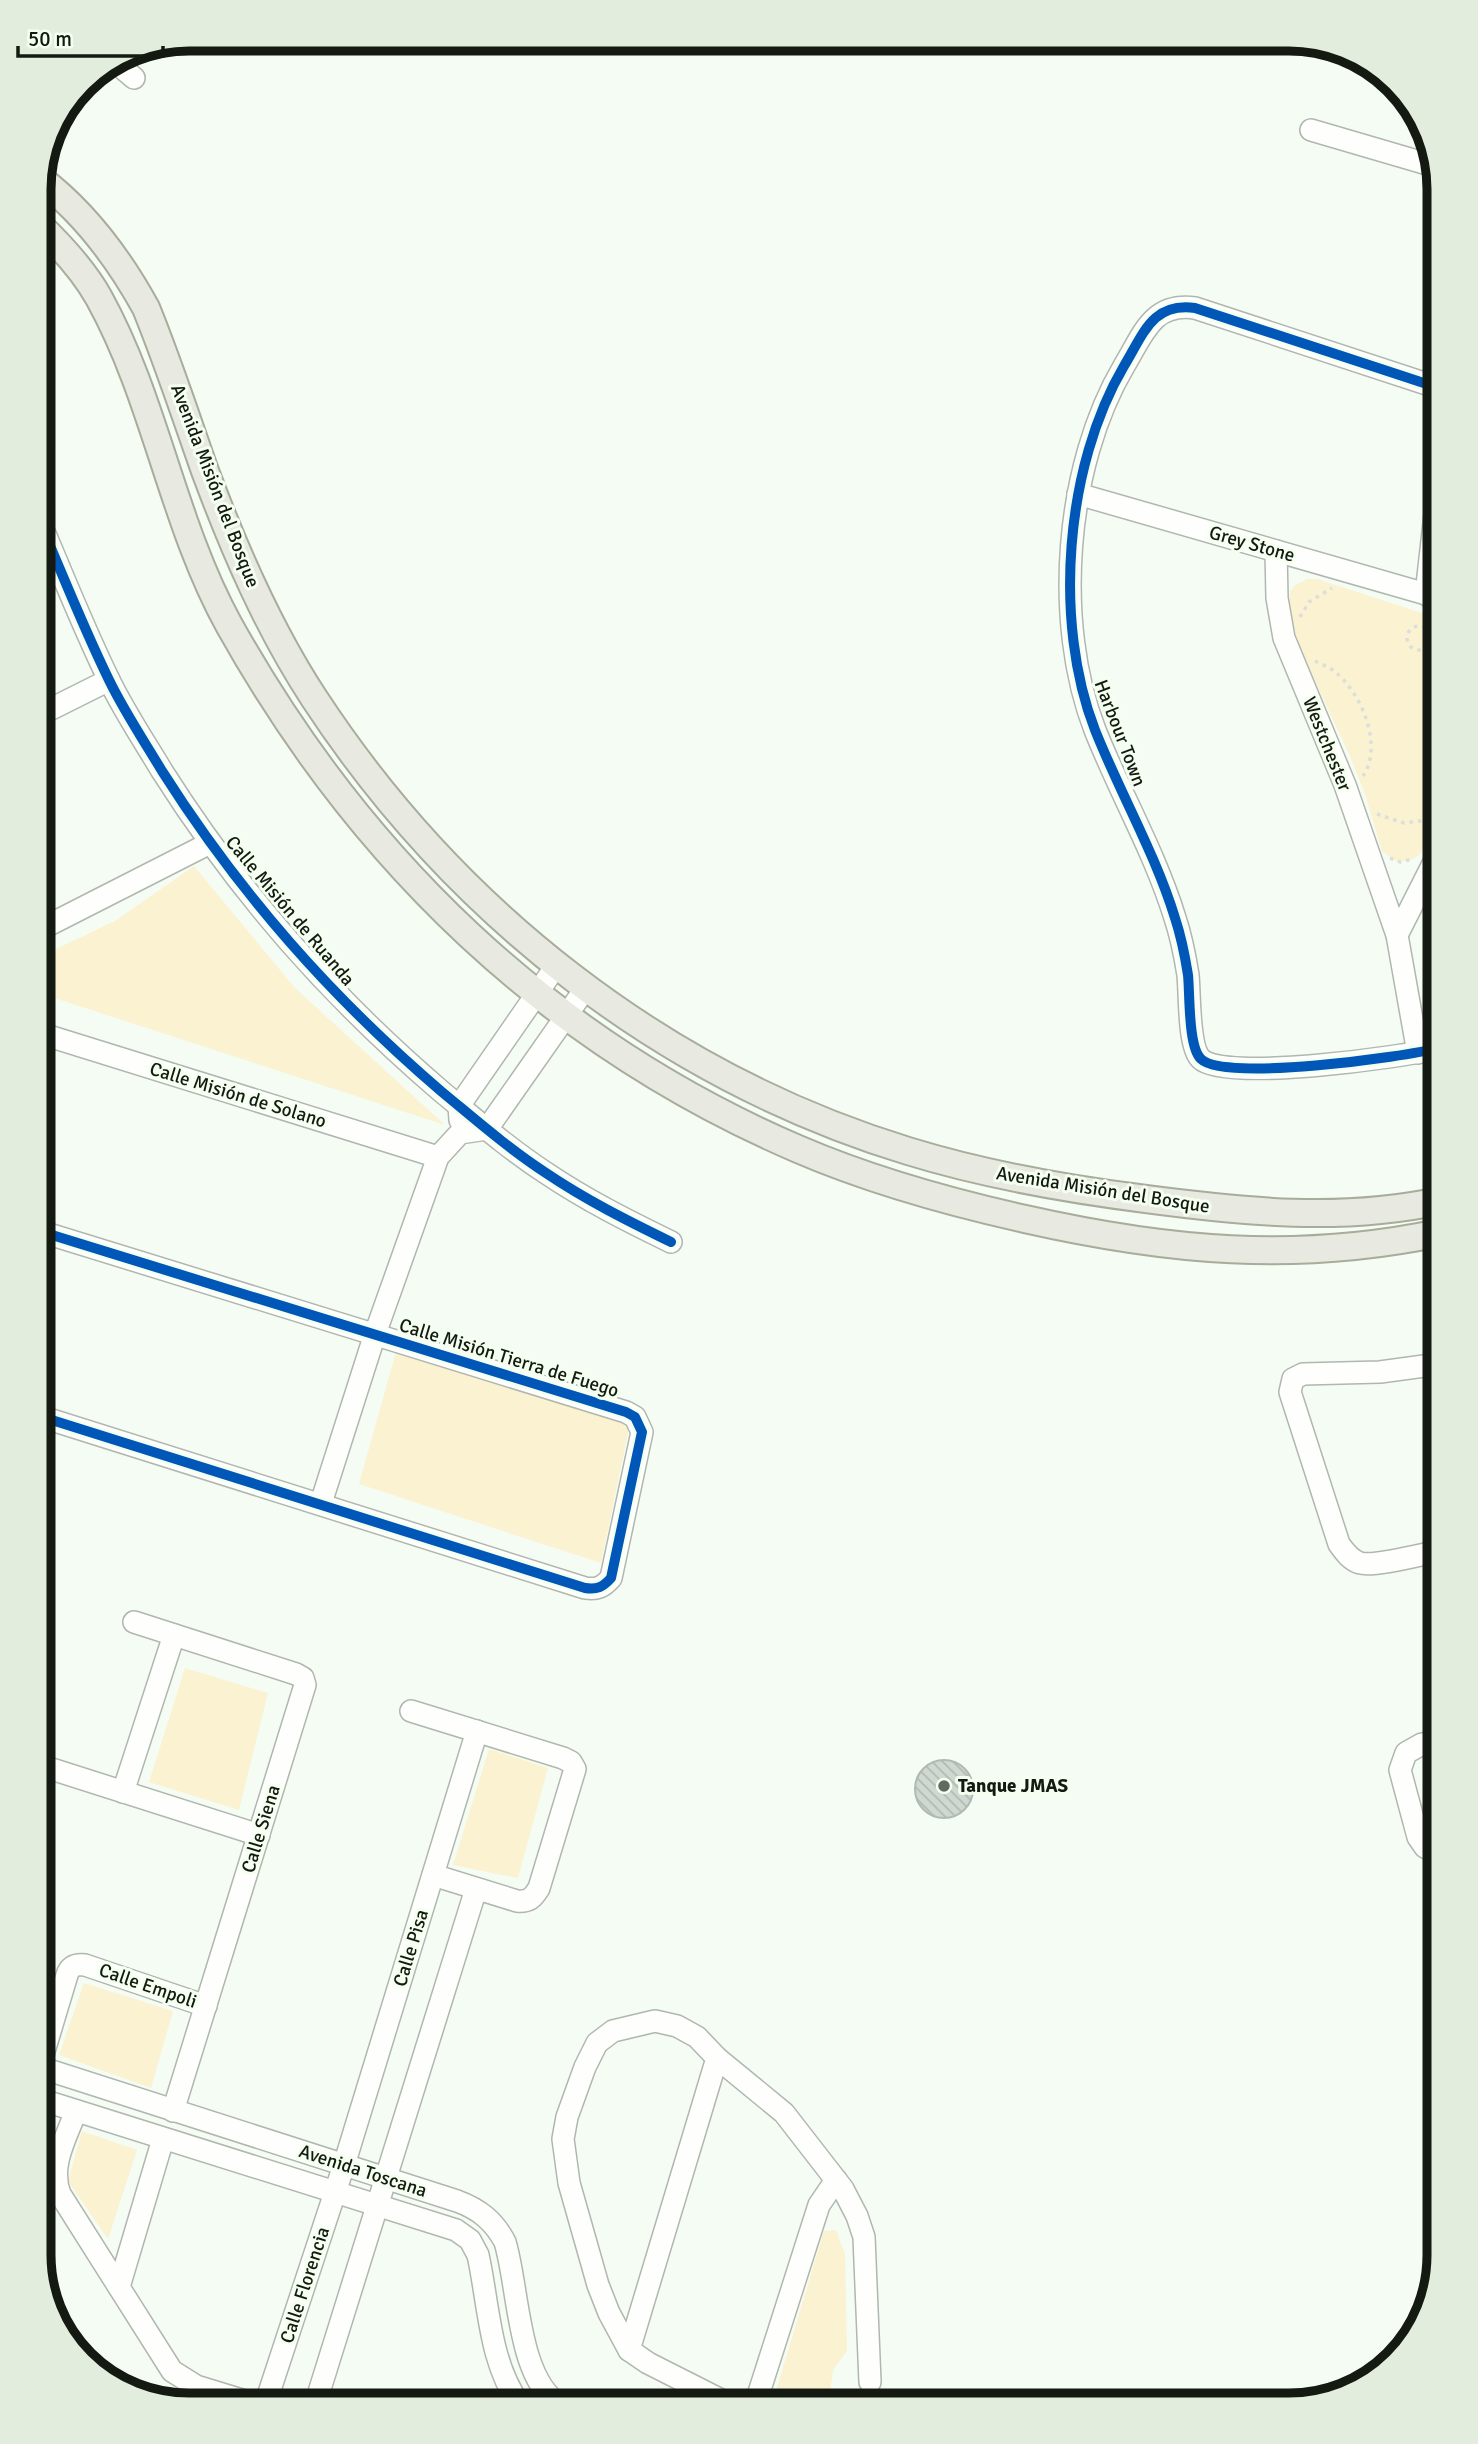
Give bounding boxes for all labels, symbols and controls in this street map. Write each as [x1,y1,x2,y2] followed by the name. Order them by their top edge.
[18,14,163,58] scale bar
[28,26,72,52] text: 50 m
[165,381,265,591] street label: Avenida Misión del Bosque
[1206,520,1298,568] street label: Grey Stone
[1089,676,1151,790] street label: Harbour Town
[1297,693,1357,795] street label: Westchester
[220,831,360,991] street label: Calle Misión de Ruanda
[147,1057,329,1133] street label: Calle Misión de Solano
[994,1161,1212,1219] street label: Avenida Misión del Bosque
[396,1313,622,1403] street label: Calle Misión Tierra de Fuego
[958,1774,1069,1798] place label: Tanque JMAS
[936,1778,952,1794] marker: Tanque JMAS
[236,1782,286,1876] street label: Calle Siena
[388,1907,434,1989] street label: Calle Pisa
[96,1958,200,2014] street label: Calle Empoli
[296,2139,430,2203] street label: Avenida Toscana
[275,2224,335,2346] street label: Calle Florencia

